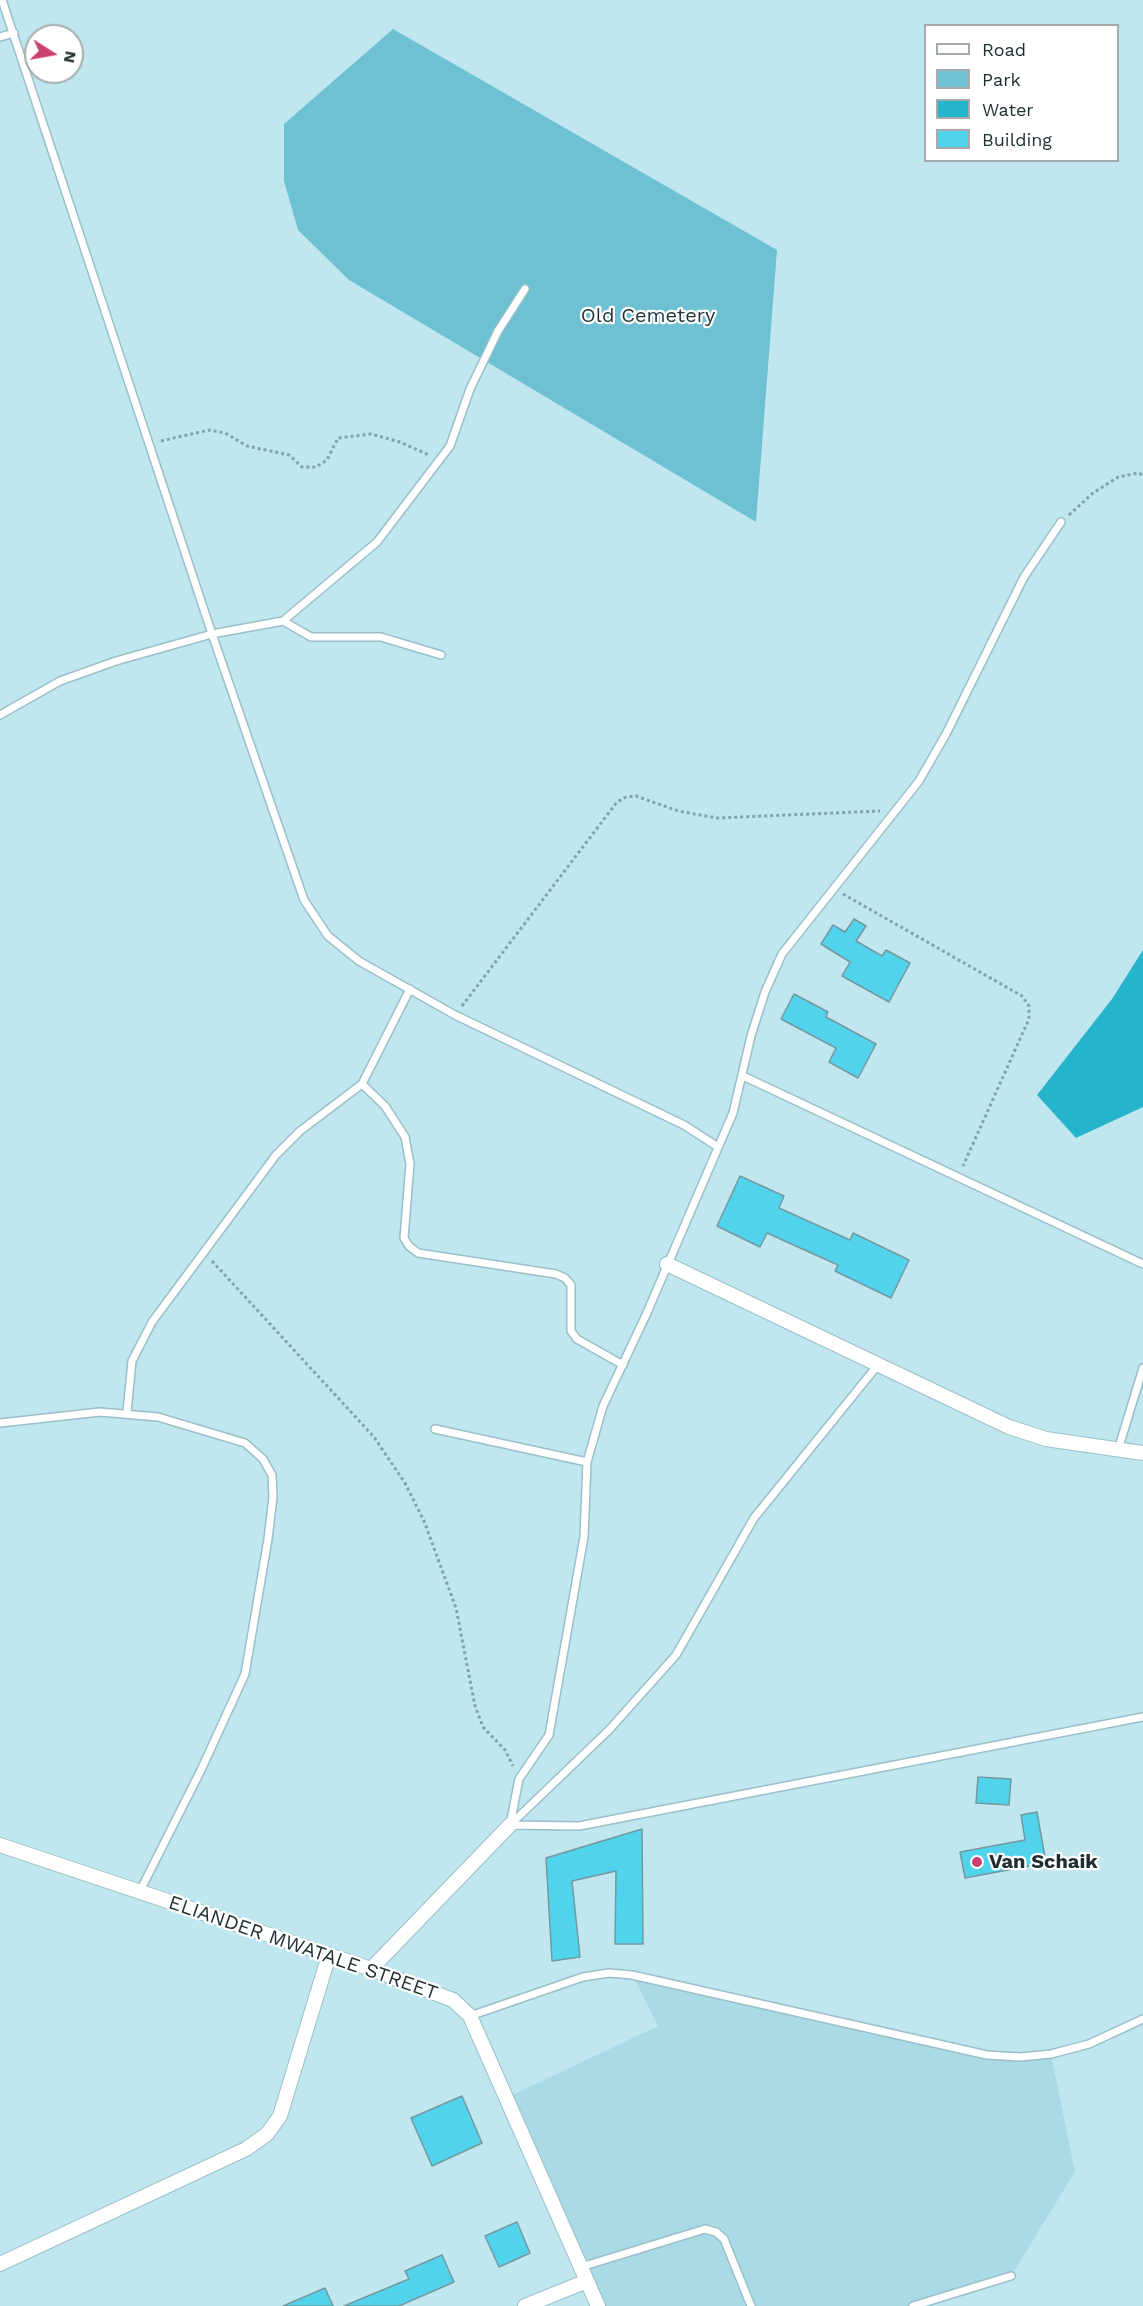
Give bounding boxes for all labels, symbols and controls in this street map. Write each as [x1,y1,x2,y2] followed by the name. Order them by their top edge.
[24,24,84,84] north arrow
[924,24,1119,162] legend
[982,39,1026,60] text: Road
[60,50,81,65] text: N
[982,69,1021,90] text: Park
[982,99,1034,120] text: Water
[982,129,1052,150] text: Building
[581,304,715,328] park label: Old Cemetery
[989,1850,1098,1874] place label: Van Schaik
[970,1855,984,1869] marker: Van Schaik
[165,1891,441,2005] street label: ELIANDER MWATALE STREET

